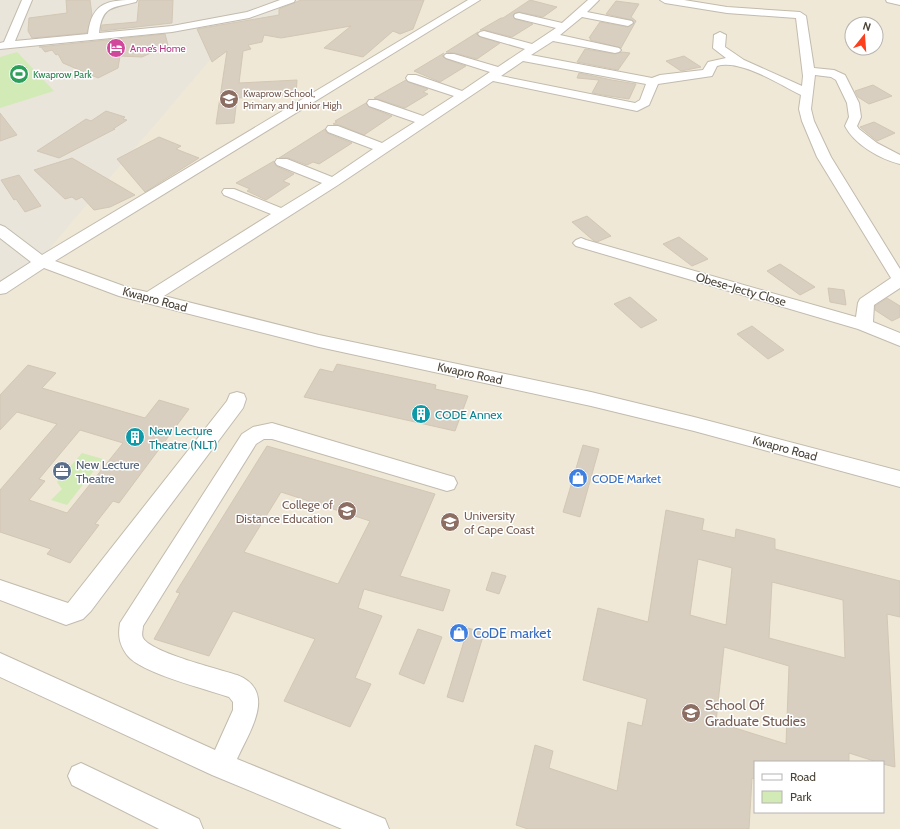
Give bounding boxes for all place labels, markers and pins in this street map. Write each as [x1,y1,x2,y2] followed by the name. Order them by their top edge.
[105,37,127,59] hotel icon: Anne’s Home
[130,42,186,55] place label: Anne’s Home
[8,63,30,85] sports icon: Kwaprow Park
[33,68,92,81] place label: Kwaprow Park
[243,87,342,112] place label: Kwaprow School, Primary and Junior High
[218,88,240,110] school or university icon: Kwaprow School, Primary and Junior High
[410,403,432,425] building icon: CODE Annex
[435,407,502,422] place label: CODE Annex
[149,423,218,452] place label: New Lecture Theatre (NLT)
[124,426,146,448] building icon: New Lecture Theatre (NLT)
[76,457,139,486] place label: New Lecture Theatre
[51,460,73,482] office icon: New Lecture Theatre
[567,467,589,489] shop icon: CODE Market
[592,471,661,486] place label: CODE Market
[236,497,333,526] place label: College of Distance Education
[336,500,358,522] school or university icon: College of Distance Education
[464,508,535,537] place label: University of Cape Coast
[439,511,461,533] school or university icon: University of Cape Coast
[448,622,470,644] shop icon: CoDE market
[473,624,551,642] place label: CoDE market
[705,696,806,730] place label: School Of Graduate Studies
[680,702,702,724] school or university icon: School Of Graduate Studies

